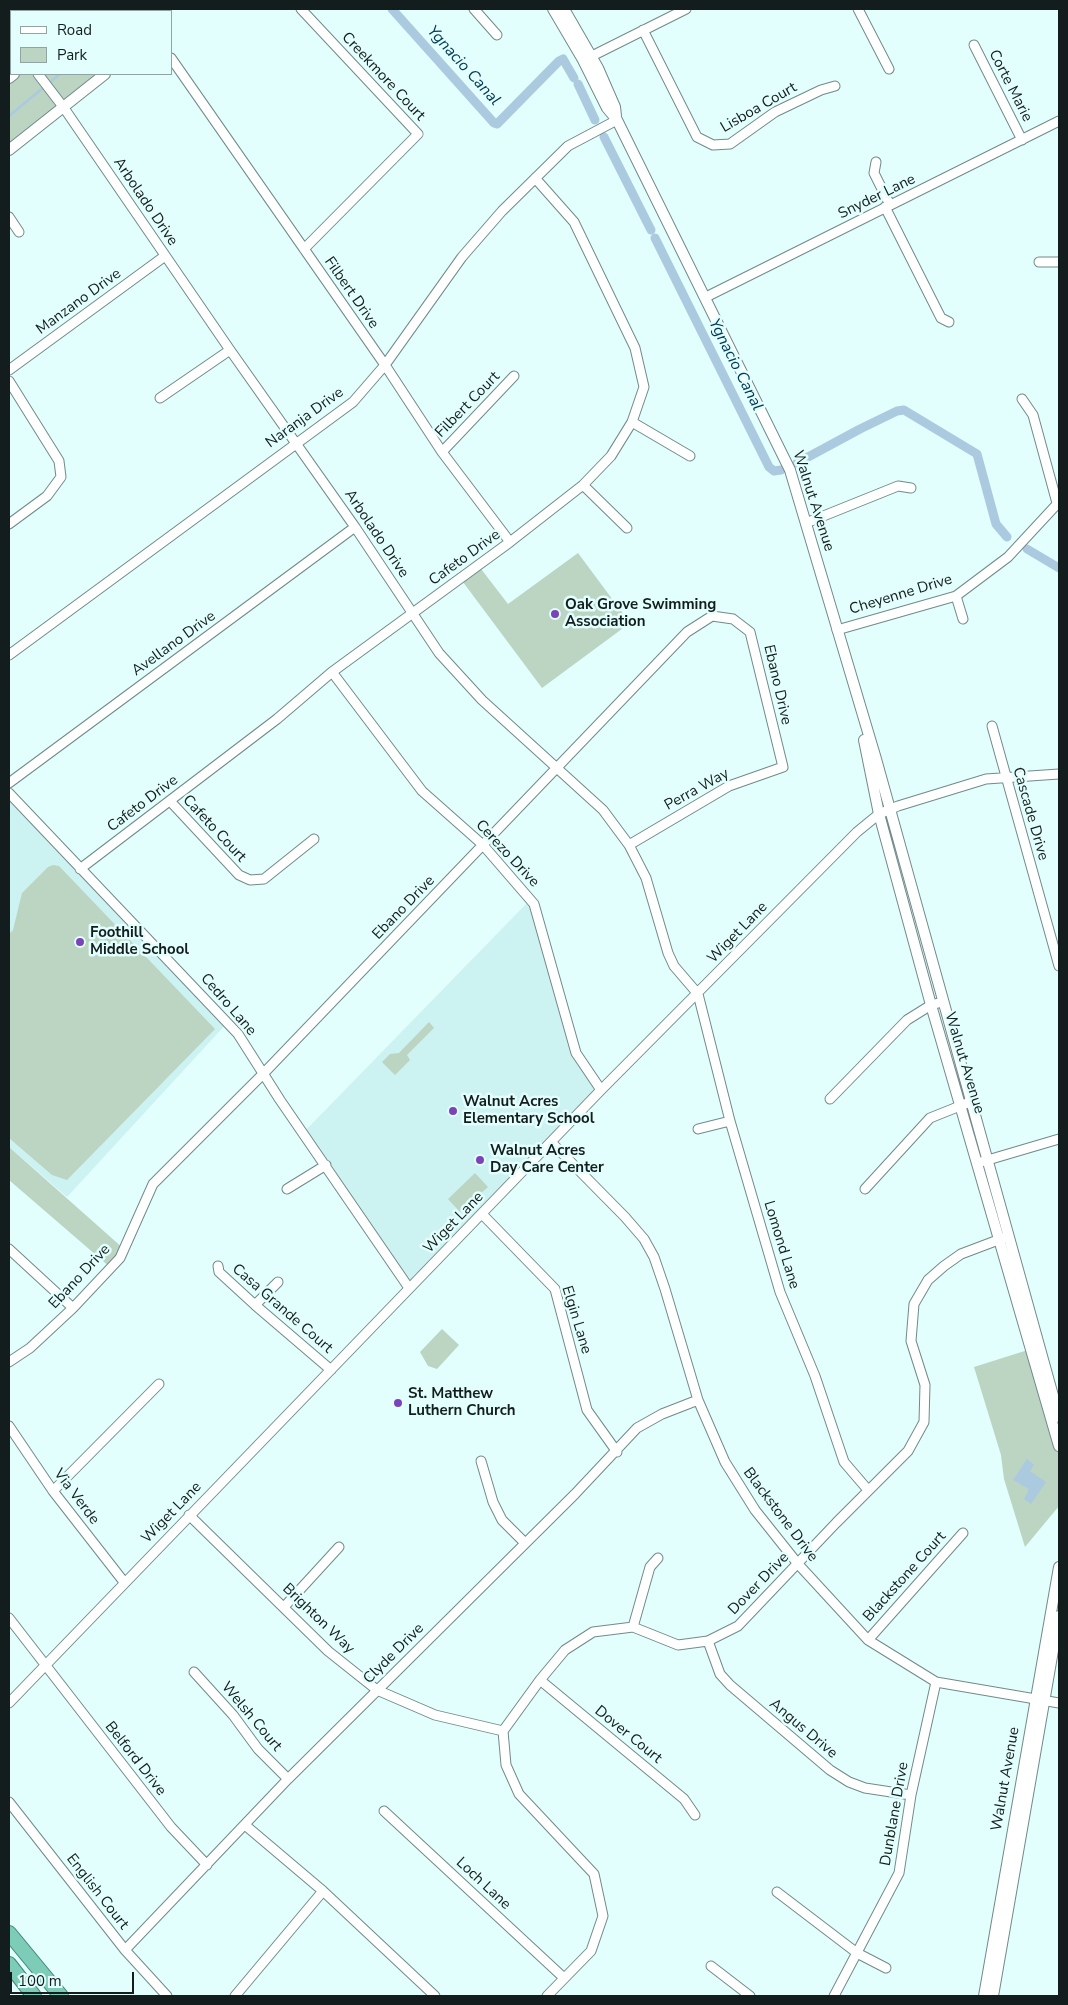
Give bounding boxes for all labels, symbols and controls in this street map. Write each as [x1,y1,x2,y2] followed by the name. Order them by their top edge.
[10,10,172,75] legend
[57,20,92,40] text: Road
[422,22,504,110] water label: Ygnacio Canal
[337,29,429,125] street label: Creekmore Court
[57,45,87,65] text: Park
[984,47,1036,125] street label: Corte Marie
[718,79,800,137] street label: Lisboa Court
[109,155,181,249] street label: Arbolado Drive
[835,171,919,223] street label: Snyder Lane
[320,254,382,332] street label: Filbert Drive
[33,265,125,339] street label: Manzano Drive
[704,316,766,414] water label: Ygnacio Canal
[432,368,504,442] street label: Filbert Court
[263,384,347,452] street label: Naranja Drive
[788,448,838,554] street label: Walnut Avenue
[340,487,412,581] street label: Arbolado Drive
[426,526,504,590] street label: Cafeto Drive
[847,571,955,619] street label: Cheyenne Drive
[565,596,716,631] place label: Oak Grove Swimming Association
[129,608,219,680] street label: Avellano Drive
[549,608,561,620] marker: Oak Grove Swimming Association
[759,643,795,727] street label: Ebano Drive
[662,765,732,815] street label: Perra Way
[1008,765,1052,863] street label: Cascade Drive
[104,772,182,836] street label: Cafeto Drive
[178,792,250,866] street label: Cafeto Court
[471,817,543,891] street label: Cerezo Drive
[369,872,439,944] street label: Ebano Drive
[704,899,772,967] street label: Wiget Lane
[90,924,189,959] place label: Foothill Middle School
[74,936,86,948] marker: Foothill Middle School
[196,970,260,1040] street label: Cedro Lane
[940,1010,988,1116] street label: Walnut Avenue
[463,1093,594,1128] place label: Walnut Acres Elementary School
[447,1105,459,1117] marker: Walnut Acres Elementary School
[490,1142,604,1177] place label: Walnut Acres Day Care Center
[474,1154,486,1166] marker: Walnut Acres Day Care Center
[420,1189,488,1257] street label: Wiget Lane
[759,1199,803,1291] street label: Lomond Lane
[46,1241,114,1313] street label: Ebano Drive
[228,1260,336,1358] street label: Casa Grande Court
[557,1284,595,1356] street label: Elgin Lane
[408,1385,516,1420] place label: St. Matthew Luthern Church
[392,1397,404,1409] marker: St. Matthew Luthern Church
[739,1464,821,1566] street label: Blackstone Drive
[49,1466,103,1528] street label: Via Verde
[138,1479,206,1547] street label: Wiget Lane
[860,1528,950,1626] street label: Blackstone Court
[725,1549,793,1619] street label: Dover Drive
[278,1580,358,1658] street label: Brighton Way
[360,1620,428,1688] street label: Clyde Drive
[217,1679,285,1755] street label: Welsh Court
[765,1695,841,1763] street label: Angus Drive
[591,1702,665,1768] street label: Dover Court
[101,1718,169,1800] street label: Belford Drive
[988,1726,1024,1832] street label: Walnut Avenue
[877,1761,913,1867] street label: Dunblane Drive
[62,1851,132,1933] street label: English Court
[452,1854,514,1914] street label: Loch Lane
[12,1962,136,1994] scale bar
[18,1971,62,1991] text: 100 m

